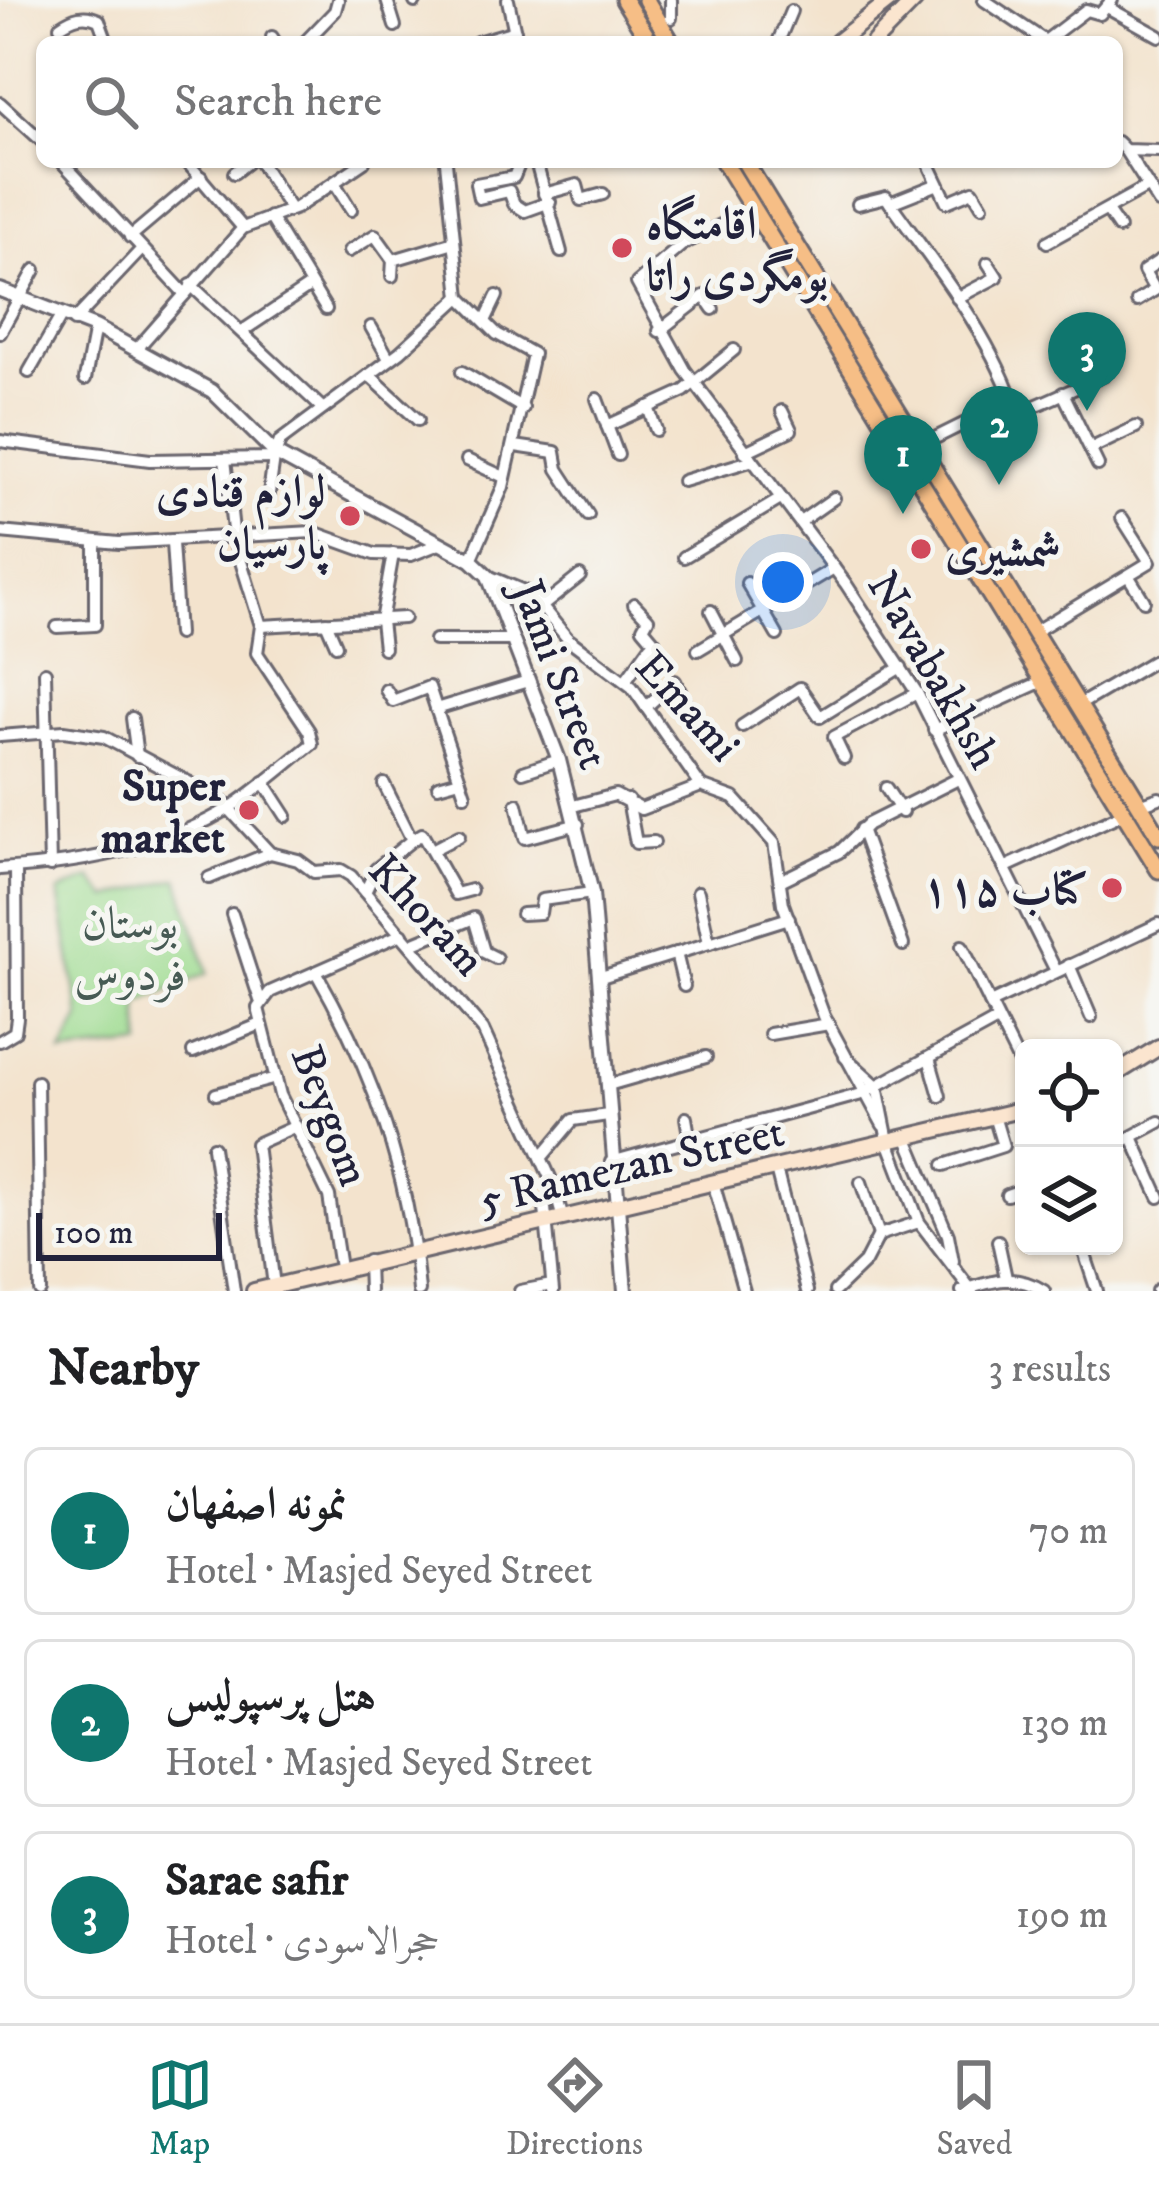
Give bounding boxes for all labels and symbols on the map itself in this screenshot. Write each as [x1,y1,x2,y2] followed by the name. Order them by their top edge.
[646,194,828,305] place label: اقامتگاه بومگردی راتا
[609,235,635,261] marker: اقامتگاه بومگردی راتا
[1048,312,1126,411] pin: 3
[960,386,1038,485] pin: 2
[864,415,942,514] pin: 1
[156,465,328,576] place label: لوازم قنادی پارسیان
[337,503,363,529] marker: لوازم قنادی پارسیان
[945,524,1061,580] place label: شمشیری
[908,536,934,562] marker: شمشیری
[753,552,813,612] your location
[854,562,1011,779] street label: Navabakhsh
[496,569,621,777] street label: Jami Street
[622,640,751,774] street label: Emami
[101,759,226,867] place label: Super market
[236,797,262,823] marker: Super market
[355,843,496,989] street label: Khoram
[922,863,1088,919] place label: کتاب ۱۱۵
[1099,875,1125,901] marker: کتاب ۱۱۵
[74,897,186,1005] park label: بوستان فردوس
[277,1038,382,1194] street label: Beygom
[474,1105,790,1229] street label: 5 Ramezan Street
[36,1207,222,1260] scale bar

